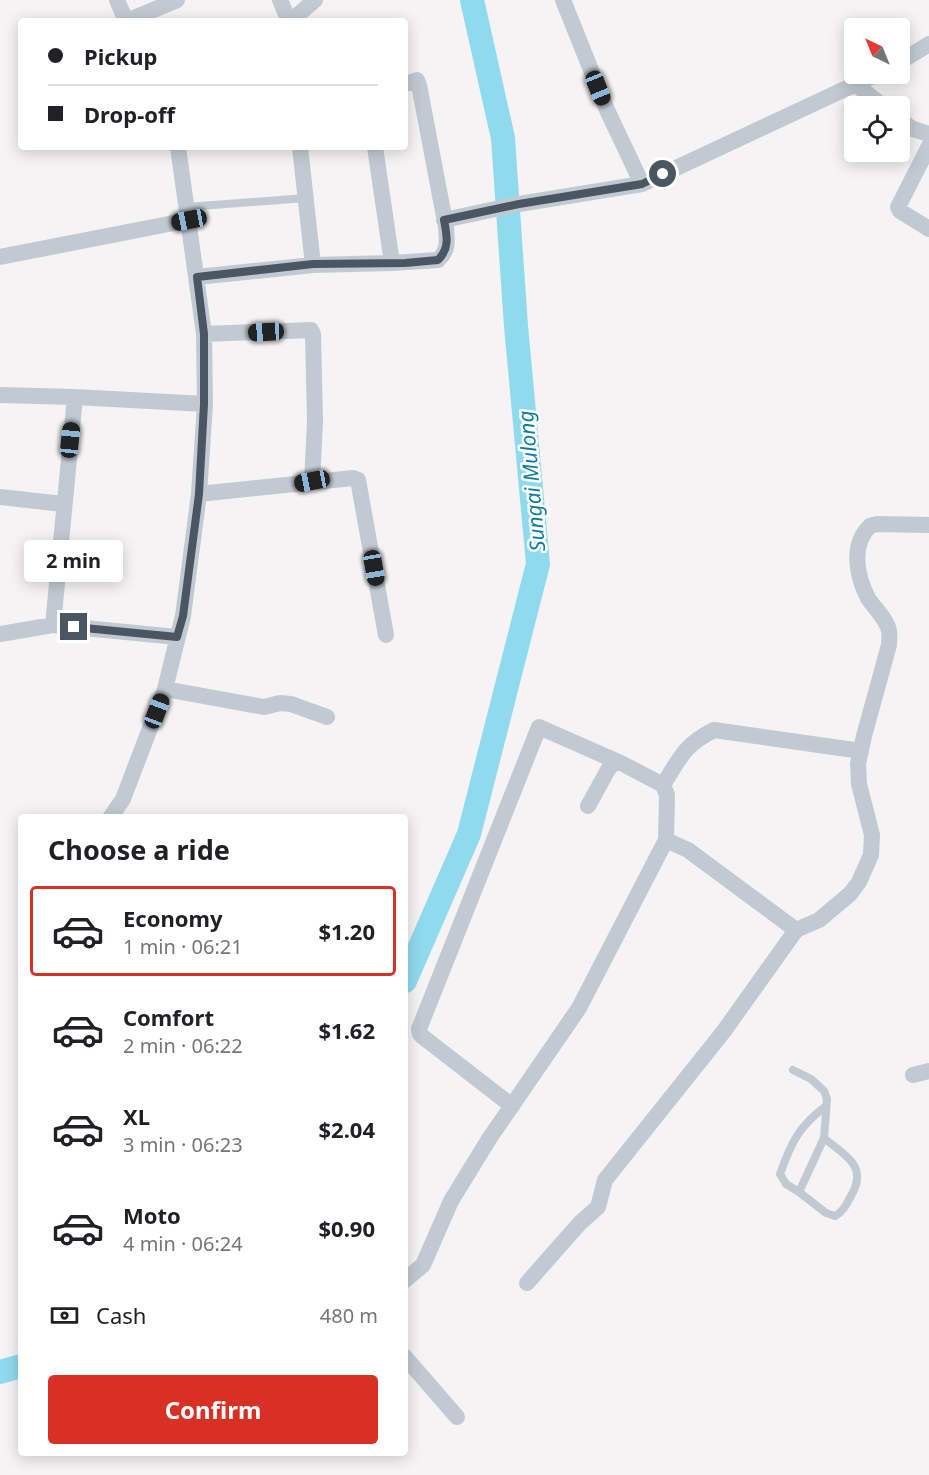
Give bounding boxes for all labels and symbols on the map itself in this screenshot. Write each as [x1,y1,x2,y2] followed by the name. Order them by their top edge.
[844,18,910,84] north arrow
[583,68,613,108] car
[649,160,676,187] route start
[170,208,208,232] car
[248,322,284,342] car
[511,409,551,553] water label: Sungai Mulong
[59,421,81,459] car
[293,469,331,493] car
[25,540,124,582] callout: 2 min
[362,549,386,587] car
[60,613,87,640] route end
[142,691,172,731] car

